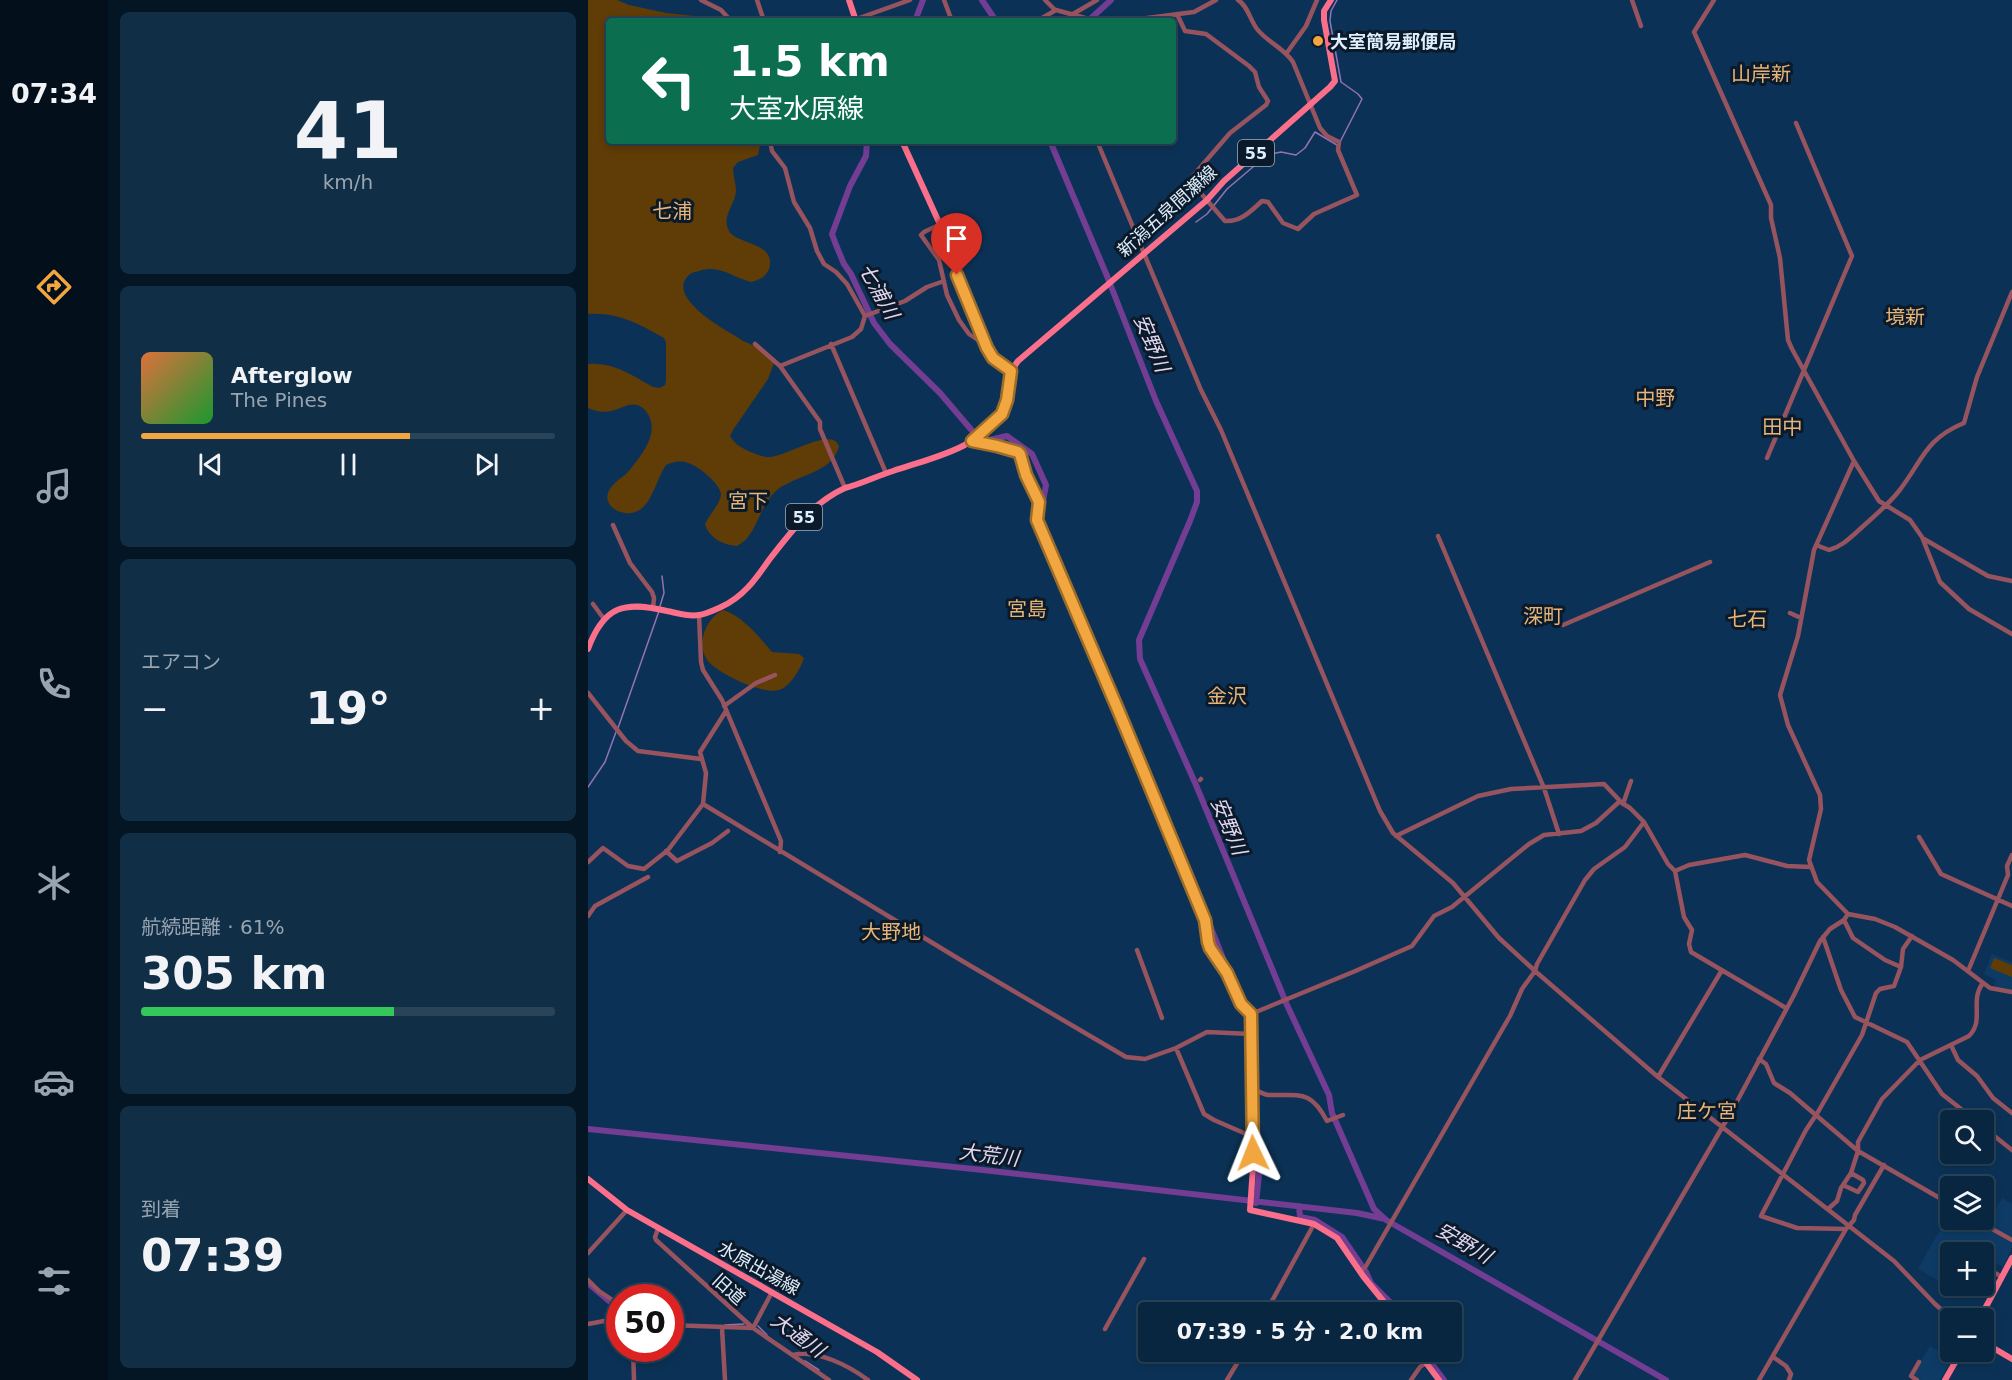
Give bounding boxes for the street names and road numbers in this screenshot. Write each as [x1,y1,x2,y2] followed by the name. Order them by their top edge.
[1238,140,1274,166] road number: 55
[1113,161,1221,261] street label: 新潟五泉間瀬線
[786,504,822,530] road number: 55
[715,1237,803,1299] street label: 水原出湯線
[709,1269,749,1309] street label: 旧道

